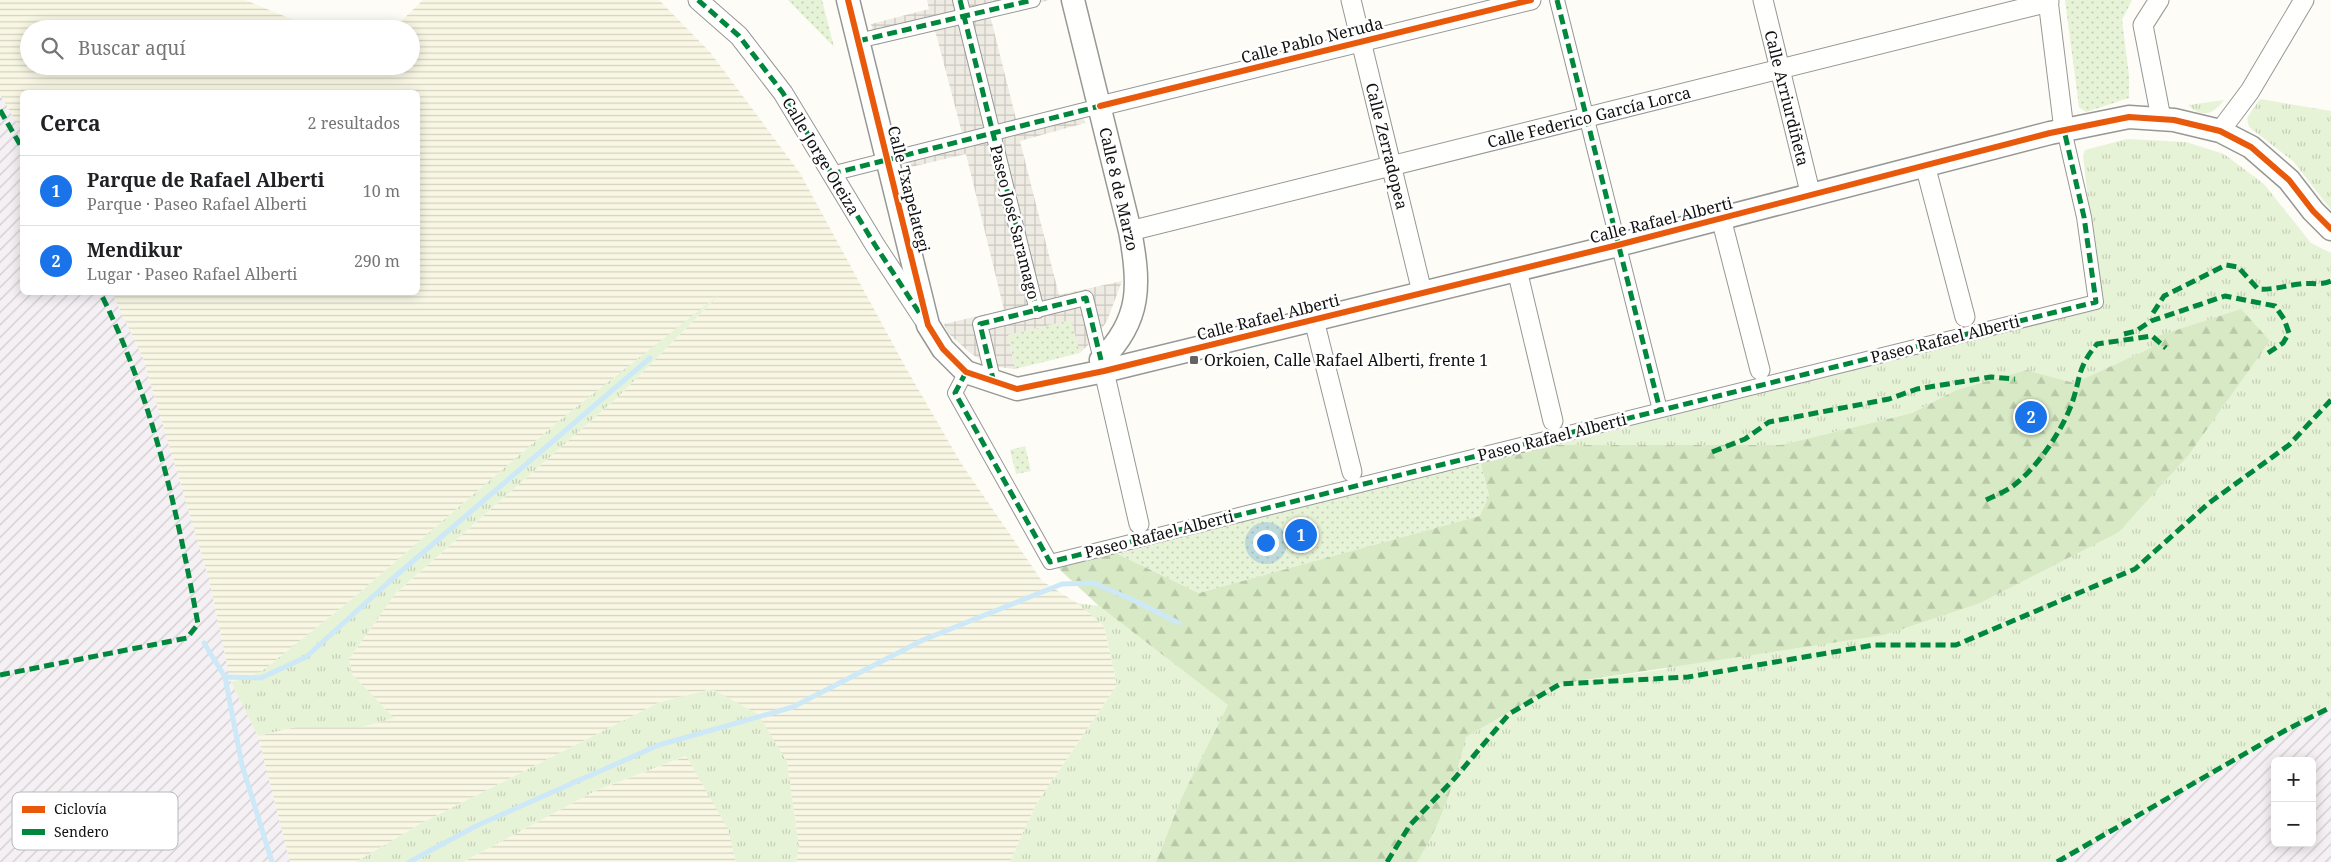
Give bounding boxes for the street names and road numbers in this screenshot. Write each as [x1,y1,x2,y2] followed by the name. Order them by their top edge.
[1239,12,1385,68] street label: Calle Pablo Neruda
[1759,28,1815,168] street label: Calle Arriurdiñeta
[1361,80,1413,212] street label: Calle Zerradopea
[1485,81,1693,153] street label: Calle Federico García Lorca
[777,93,865,219] street label: Calle Jorge Oteiza
[883,123,935,255] street label: Calle Txapelategi
[1094,125,1144,253] street label: Calle 8 de Marzo
[985,142,1045,302] street label: Paseo José Saramago
[1587,192,1735,248] street label: Calle Rafael Alberti
[1194,289,1342,345] street label: Calle Rafael Alberti
[1868,310,2022,368] street label: Paseo Rafael Alberti
[1475,408,1629,466] street label: Paseo Rafael Alberti
[1082,505,1236,563] street label: Paseo Rafael Alberti

